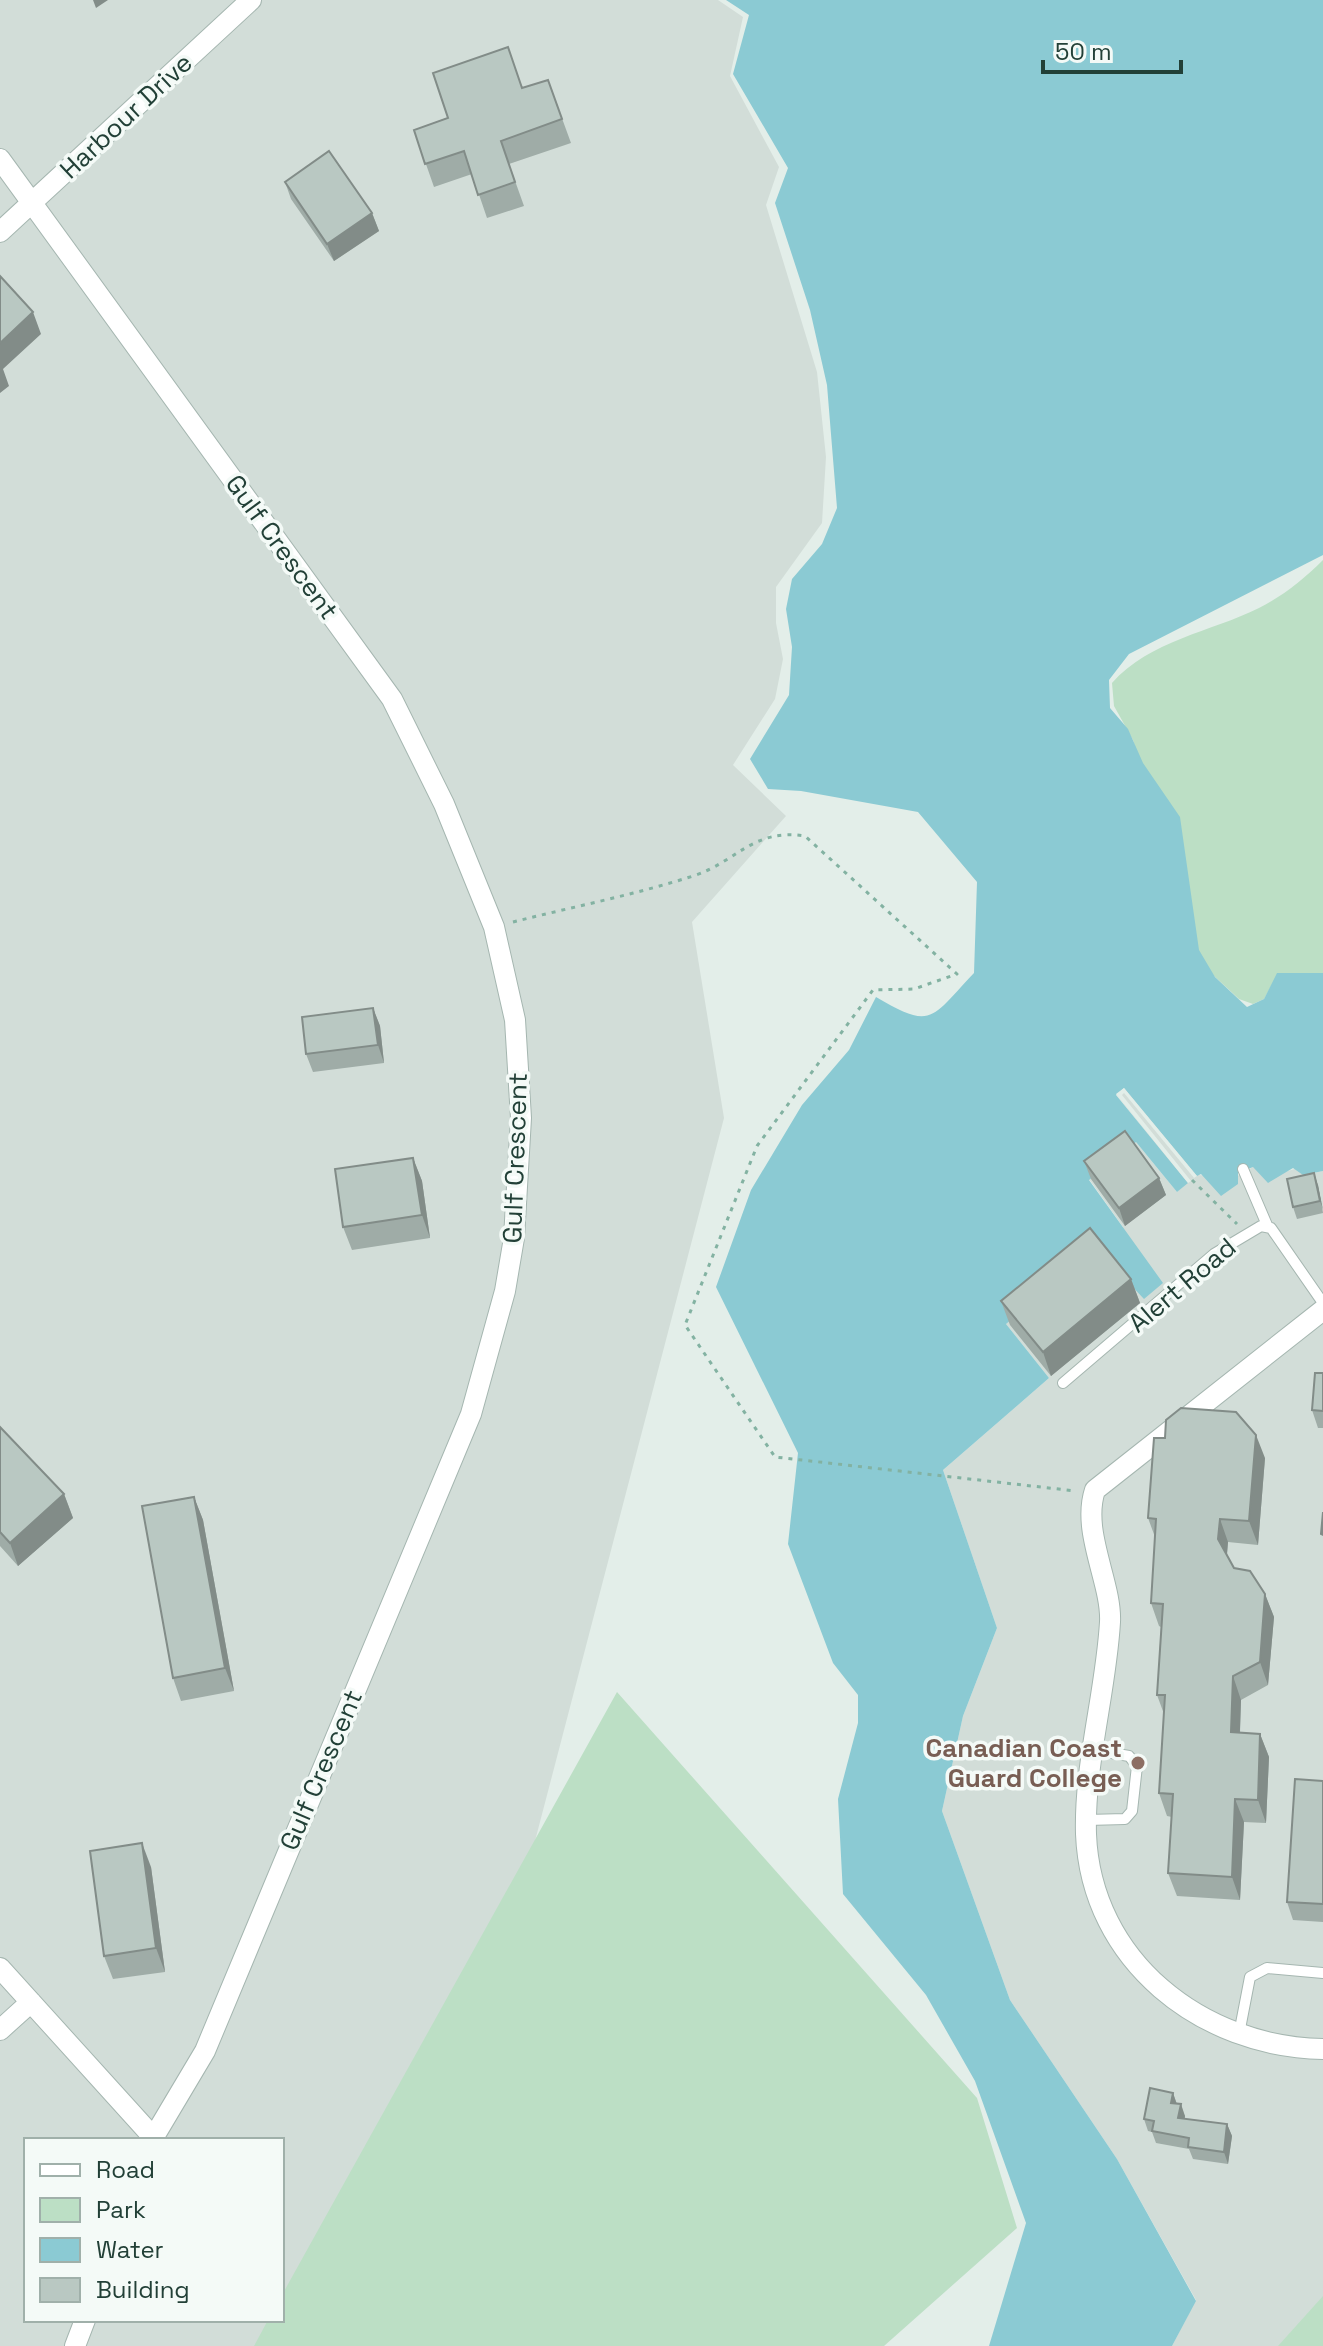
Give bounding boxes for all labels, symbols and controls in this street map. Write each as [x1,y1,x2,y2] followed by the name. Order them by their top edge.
[1043,24,1181,74] scale bar
[1055,36,1112,67] text: 50 m
[52,46,200,186] street label: Harbour Drive
[218,468,346,626] street label: Gulf Crescent
[495,1072,535,1244] street label: Gulf Crescent
[1121,1230,1243,1340] street label: Alert Road
[272,1685,370,1855] street label: Gulf Crescent
[925,1731,1122,1795] place label: Canadian Coast Guard College
[1129,1754,1147,1772] marker: Canadian Coast Guard College
[24,2138,284,2322] legend
[96,2154,155,2185] text: Road
[96,2194,146,2225] text: Park
[96,2234,164,2265] text: Water
[96,2274,190,2305] text: Building

